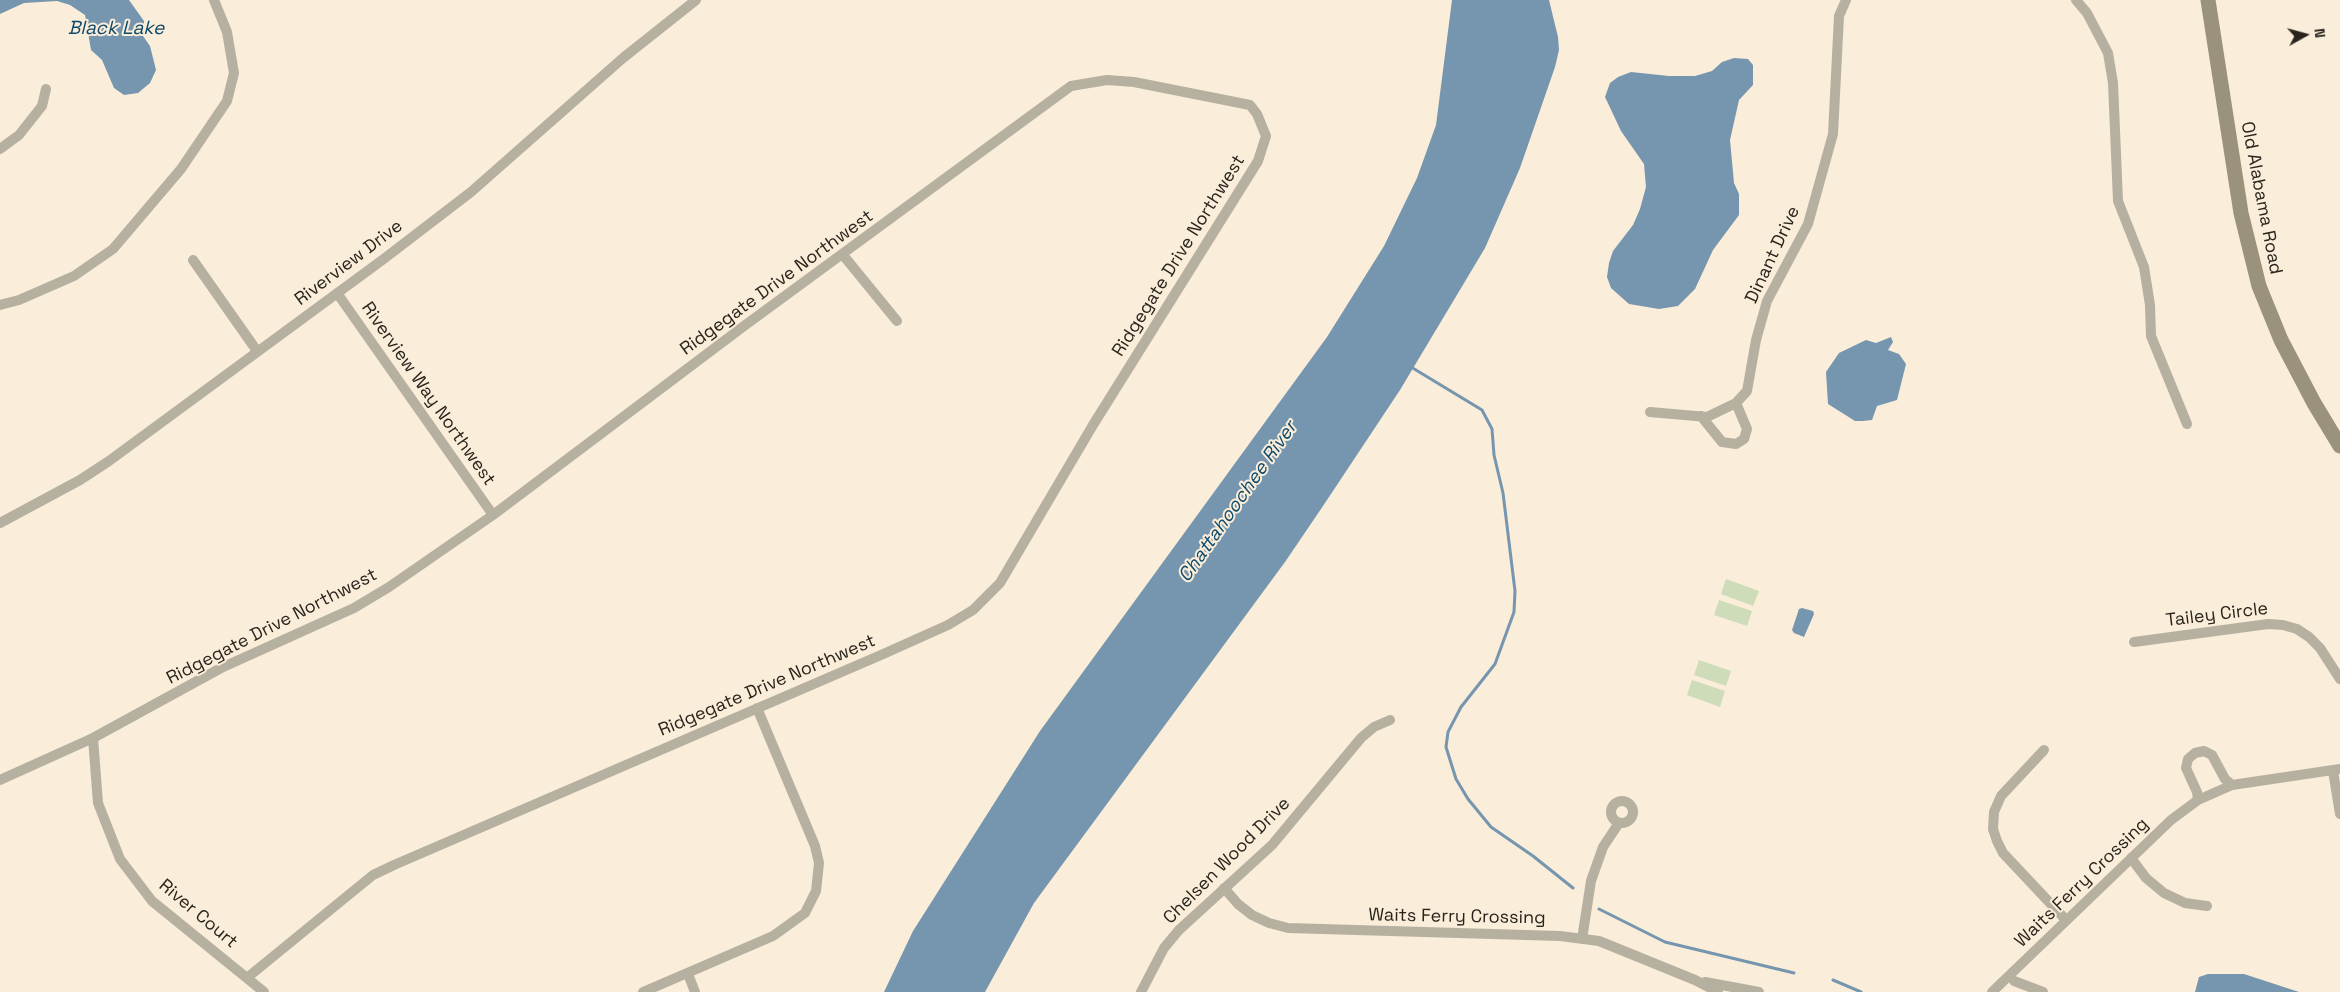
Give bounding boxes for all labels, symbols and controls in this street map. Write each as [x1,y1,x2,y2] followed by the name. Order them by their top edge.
[2280,10,2330,60] north arrow
[68,18,164,40] water label: Black Lake
[2310,27,2329,39] text: N
[2236,120,2286,276] street label: Old Alabama Road
[1108,151,1250,361] street label: Ridgegate Drive Northwest
[1741,203,1805,307] street label: Dinant Drive
[676,206,878,360] street label: Ridgegate Drive Northwest
[291,215,407,311] street label: Riverview Drive
[356,298,500,490] street label: Riverview Way Northwest
[1174,417,1302,587] water label: Chattahoochee River
[163,564,381,690] street label: Ridgegate Drive Northwest
[2165,598,2269,632] street label: Tailey Circle
[655,630,879,742] street label: Ridgegate Drive Northwest
[1159,793,1295,929] street label: Chelsen Wood Drive
[2011,814,2153,952] street label: Waits Ferry Crossing
[154,875,242,953] street label: River Court
[1368,905,1546,929] street label: Waits Ferry Crossing

